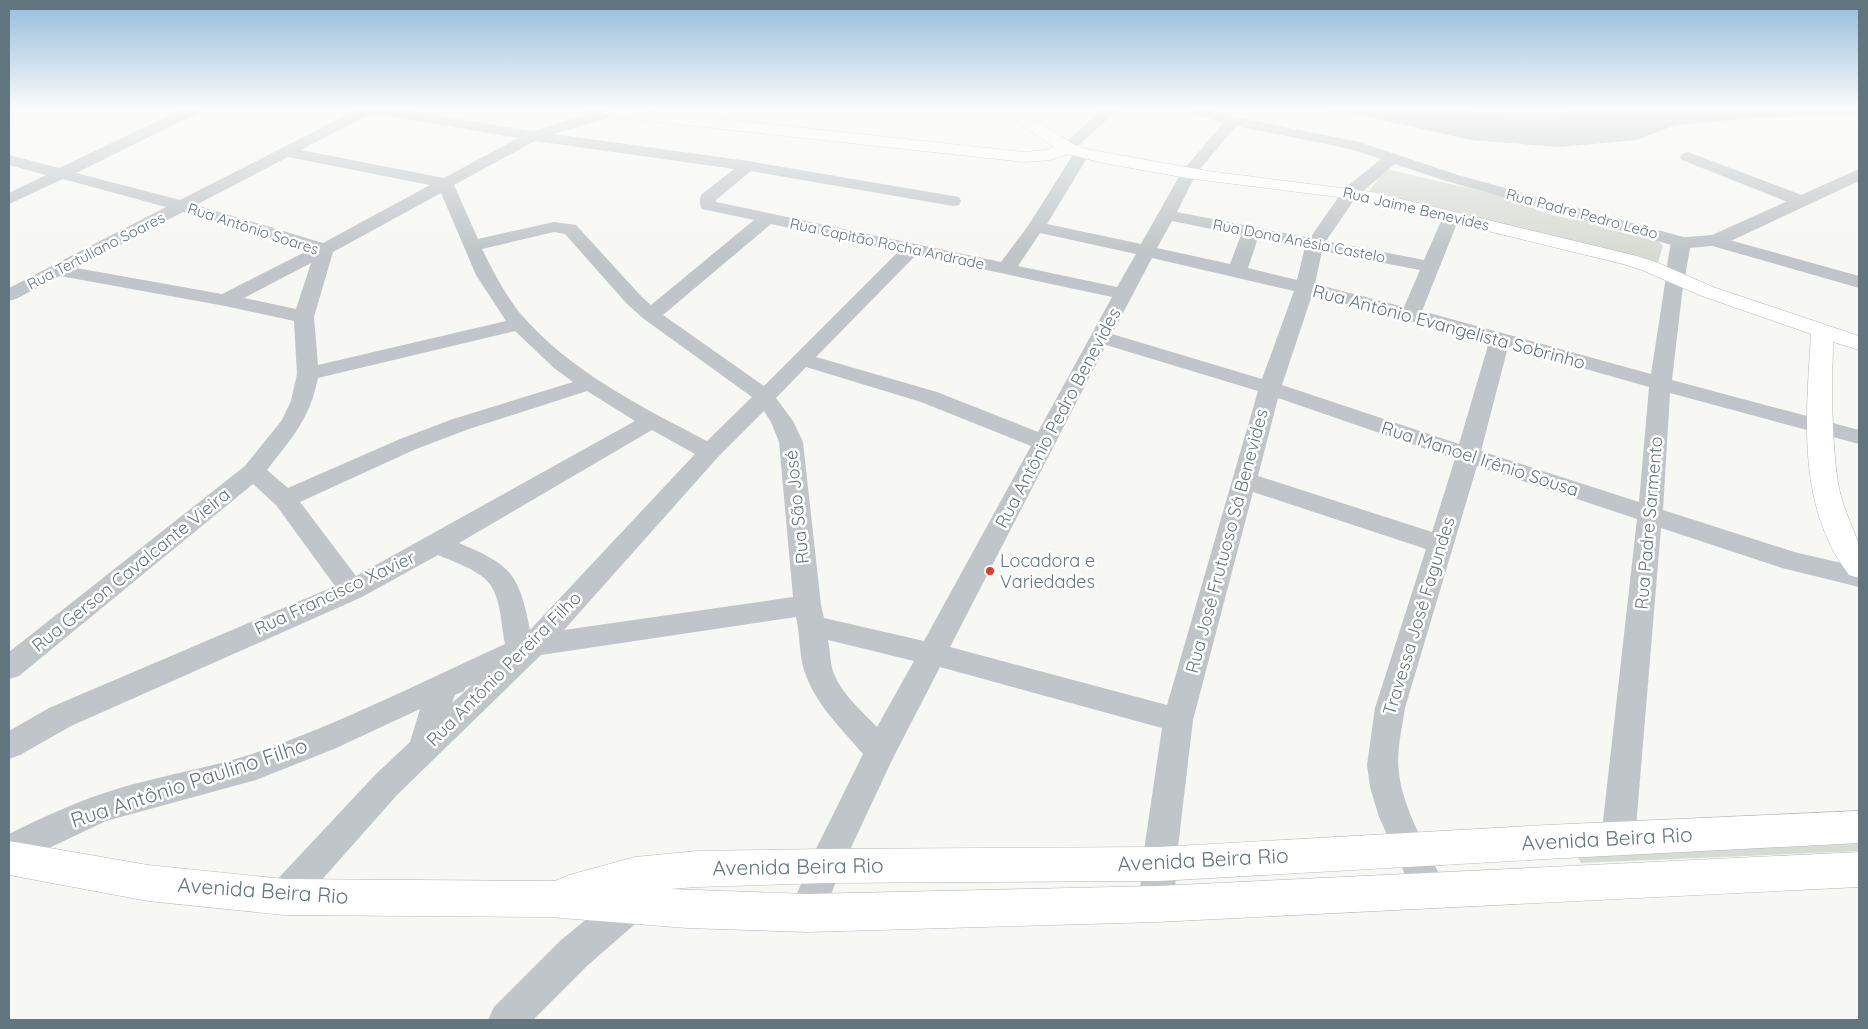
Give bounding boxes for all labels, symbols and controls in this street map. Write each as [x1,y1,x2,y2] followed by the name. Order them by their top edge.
[1341,182,1491,235] street label: Rua Jaime Benevides
[1504,184,1660,243] street label: Rua Padre Pedro Leão
[185,198,321,259] street label: Rua Antônio Soares
[24,208,168,293] street label: Rua Tertuliano Soares
[788,214,986,273] street label: Rua Capitão Rocha Andrade
[1211,214,1387,267] street label: Rua Dona Anésia Castelo
[1310,279,1588,374] street label: Rua Antônio Evangelista Sobrinho
[990,304,1126,532] street label: Rua Antônio Pedro Benevides
[1180,406,1273,675] street label: Rua José Frutuoso Sá Benevides
[1379,416,1582,501] street label: Rua Manoel Irênio Sousa
[1629,435,1668,611] street label: Rua Padre Sarmento
[779,449,814,565] street label: Rua São José
[27,483,234,657] street label: Rua Gerson Cavalcante Vieira
[1377,514,1460,718] street label: Travessa José Fagundes
[251,545,419,640] street label: Rua Francisco Xavier
[1000,549,1095,593] place label: Locadora e Variedades
[984,565,996,577] marker: Locadora e Variedades
[421,586,586,751] street label: Rua Antônio Pereira Filho
[67,731,310,833] street label: Rua Antônio Paulino Filho
[1521,821,1693,855] street label: Avenida Beira Rio
[1117,842,1289,876] street label: Avenida Beira Rio
[712,852,884,880] street label: Avenida Beira Rio
[177,871,349,909] street label: Avenida Beira Rio

